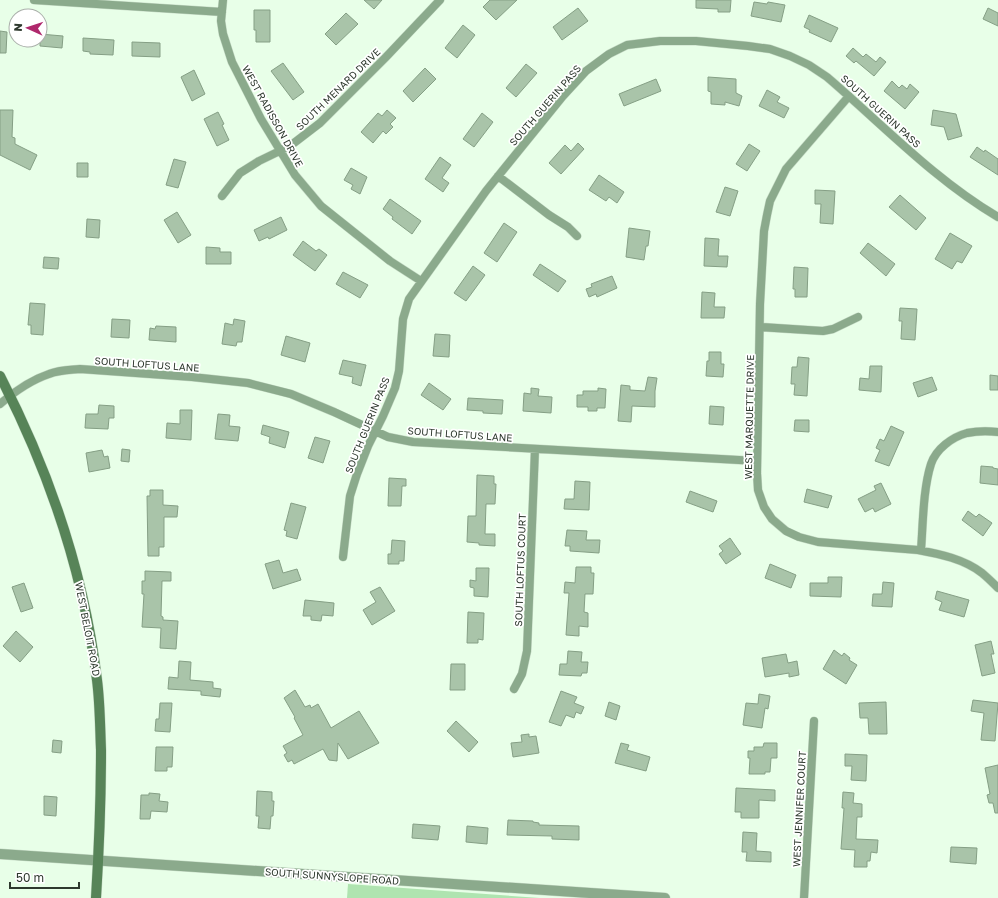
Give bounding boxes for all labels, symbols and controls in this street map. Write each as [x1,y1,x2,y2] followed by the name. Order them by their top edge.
[8,8,48,48] north arrow
[11,23,24,32] text: N
[293,46,383,132] street label: SOUTH MENARD DRIVE
[507,62,583,148] street label: SOUTH GUERIN PASS
[240,63,306,169] street label: WEST RADISSON DRIVE
[839,72,923,150] street label: SOUTH GUERIN PASS
[94,354,200,374] street label: SOUTH LOFTUS LANE
[742,354,756,480] street label: WEST MARQUETTE DRIVE
[342,375,392,475] street label: SOUTH GUERIN PASS
[407,424,513,444] street label: SOUTH LOFTUS LANE
[512,513,528,627] street label: SOUTH LOFTUS COURT
[73,581,103,677] street label: WEST BELOIT ROAD
[790,751,808,867] street label: WEST JENNIFER COURT
[10,864,79,890] scale bar
[265,865,399,887] street label: SOUTH SUNNYSLOPE ROAD
[16,870,44,885] text: 50 m

